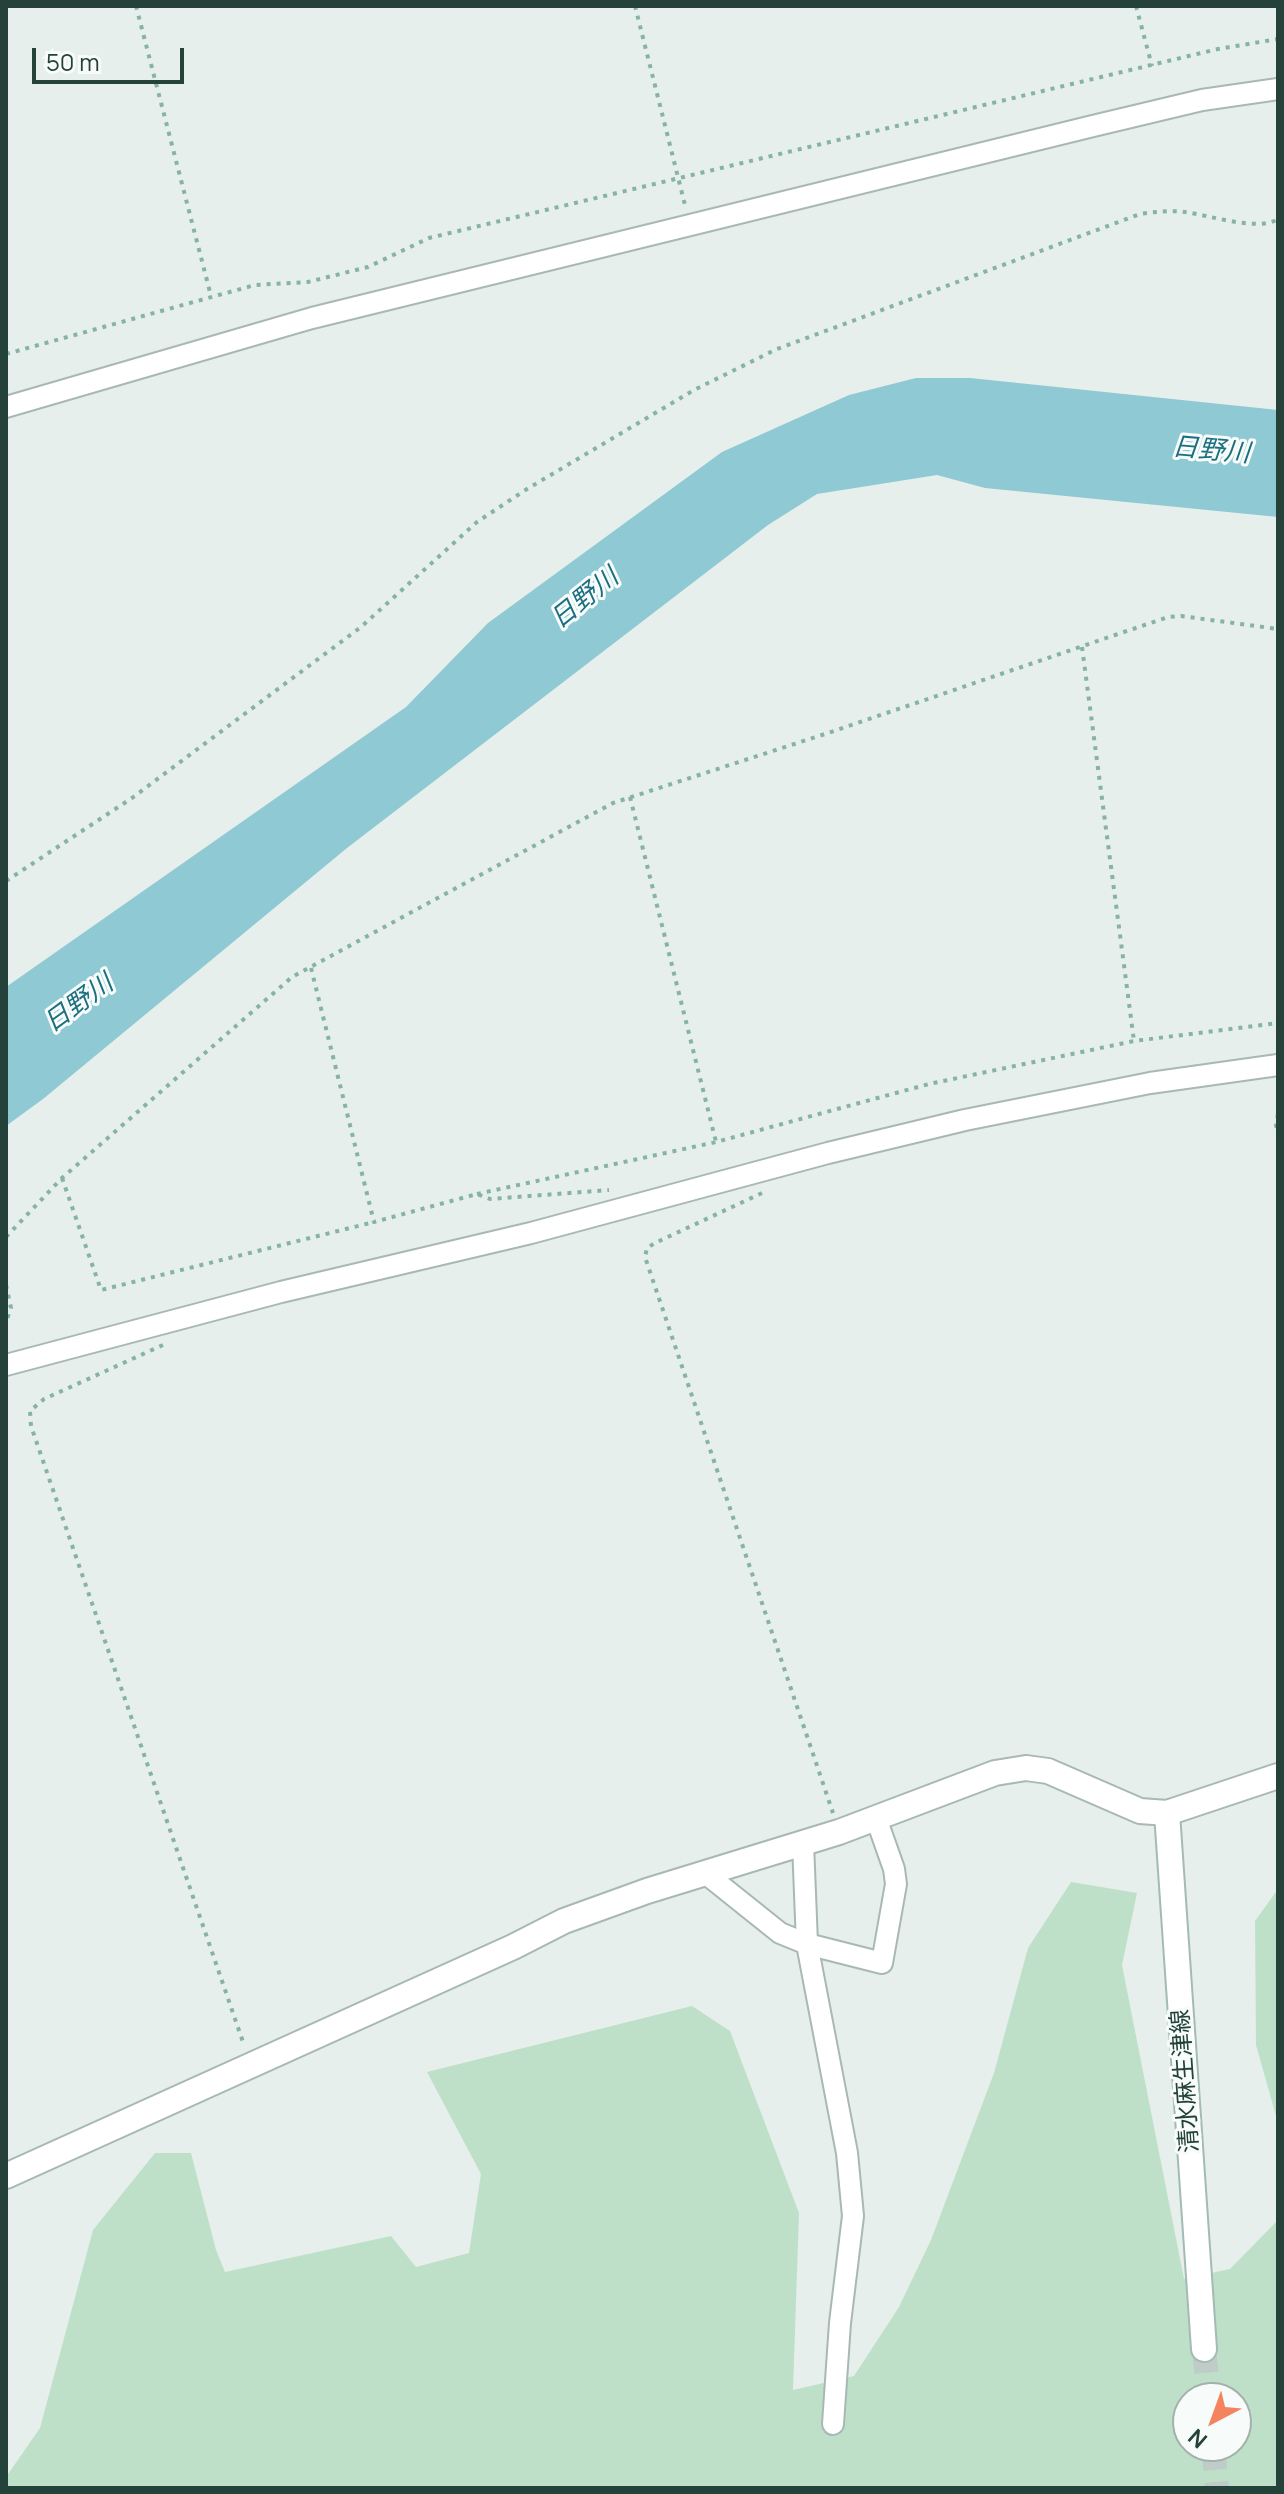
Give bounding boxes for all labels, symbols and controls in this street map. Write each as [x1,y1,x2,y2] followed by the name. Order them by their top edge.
[36,32,188,82] scale bar
[46,45,100,78] text: 50 m
[1171,432,1251,470] water label: 日野川
[545,562,625,636] water label: 日野川
[38,968,120,1040] water label: 日野川
[1167,2008,1205,2154] street label: 清水麻生津線
[1172,2382,1252,2462] north arrow
[1182,2422,1213,2455] text: N

